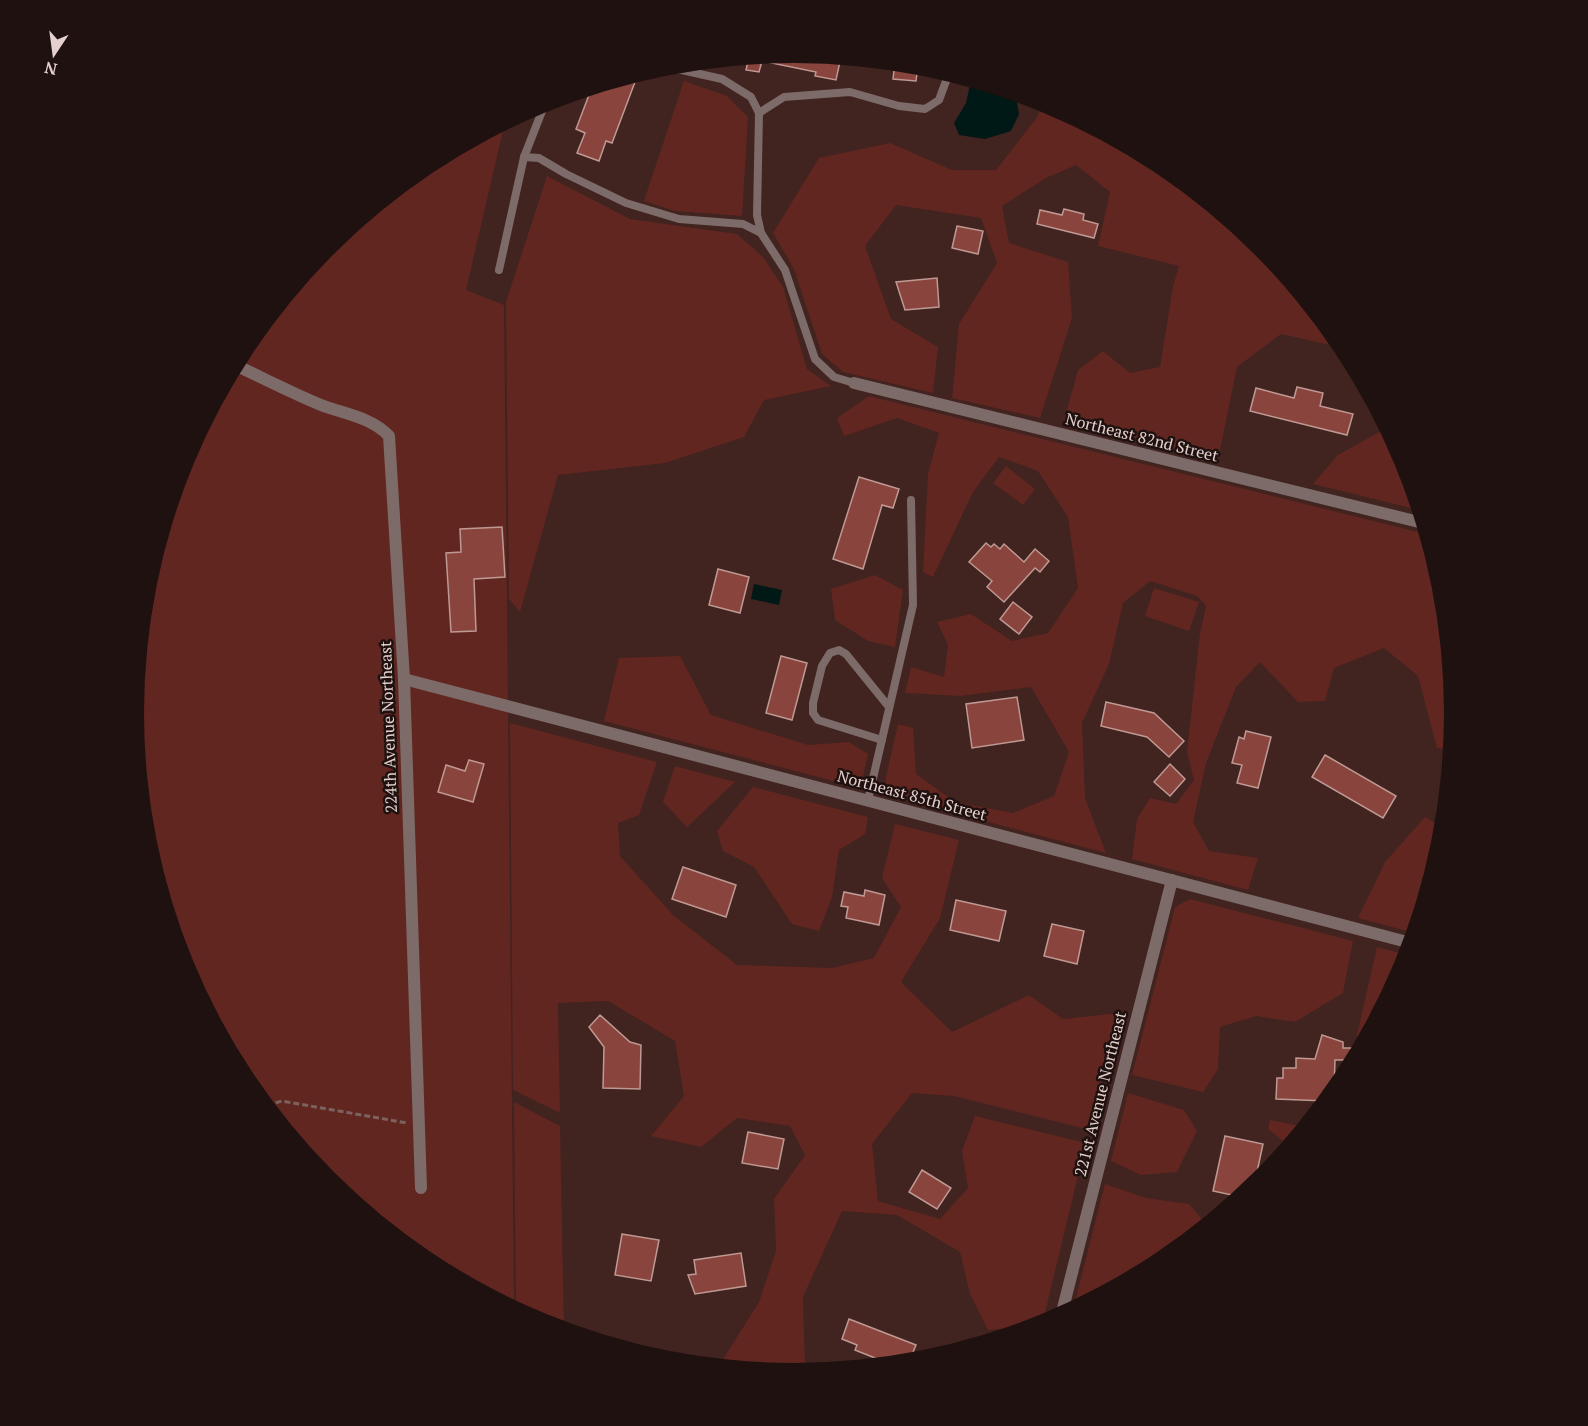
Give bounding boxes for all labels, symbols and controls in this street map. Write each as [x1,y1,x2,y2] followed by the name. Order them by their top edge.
[24,24,84,84] north arrow
[42,57,59,81] text: N
[1063,407,1221,467] street label: Northeast 82nd Street
[374,641,402,813] street label: 224th Avenue Northeast
[835,764,989,826] street label: Northeast 85th Street
[1069,1009,1131,1179] street label: 221st Avenue Northeast

